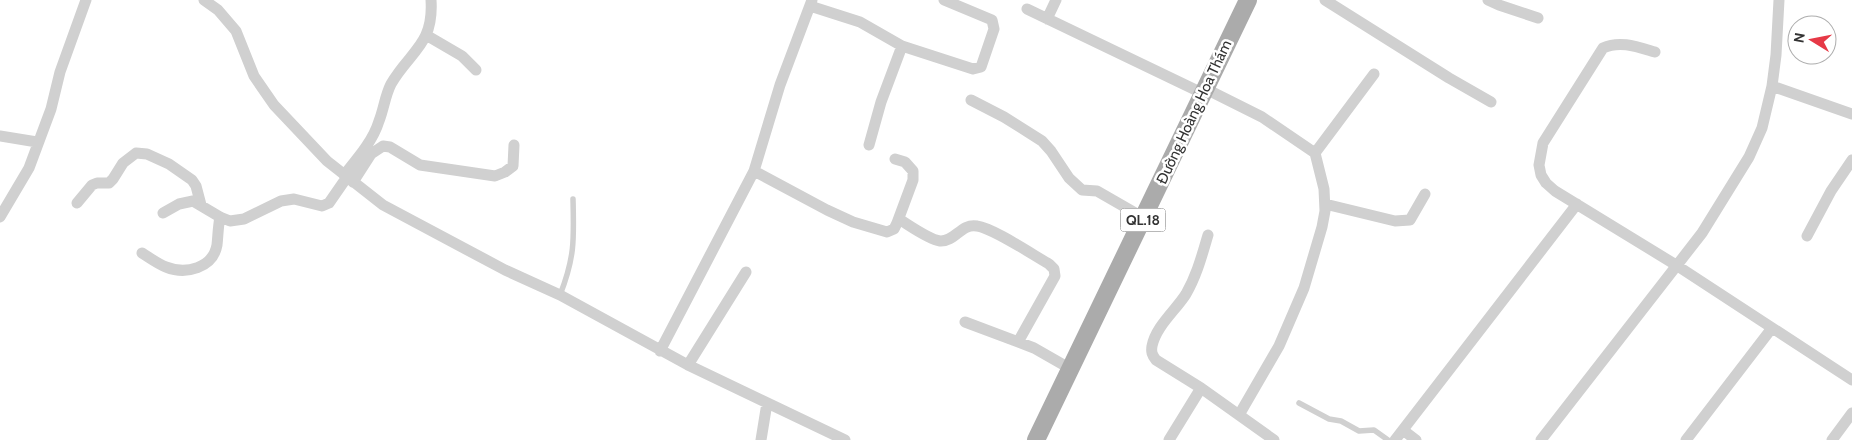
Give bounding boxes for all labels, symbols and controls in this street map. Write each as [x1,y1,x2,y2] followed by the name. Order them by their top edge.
[1787,15,1837,65] north arrow
[1789,31,1809,44] text: N
[1153,37,1235,187] street label: Đường Hoàng Hoa Thám
[1120,208,1166,232] road number: QL.18

